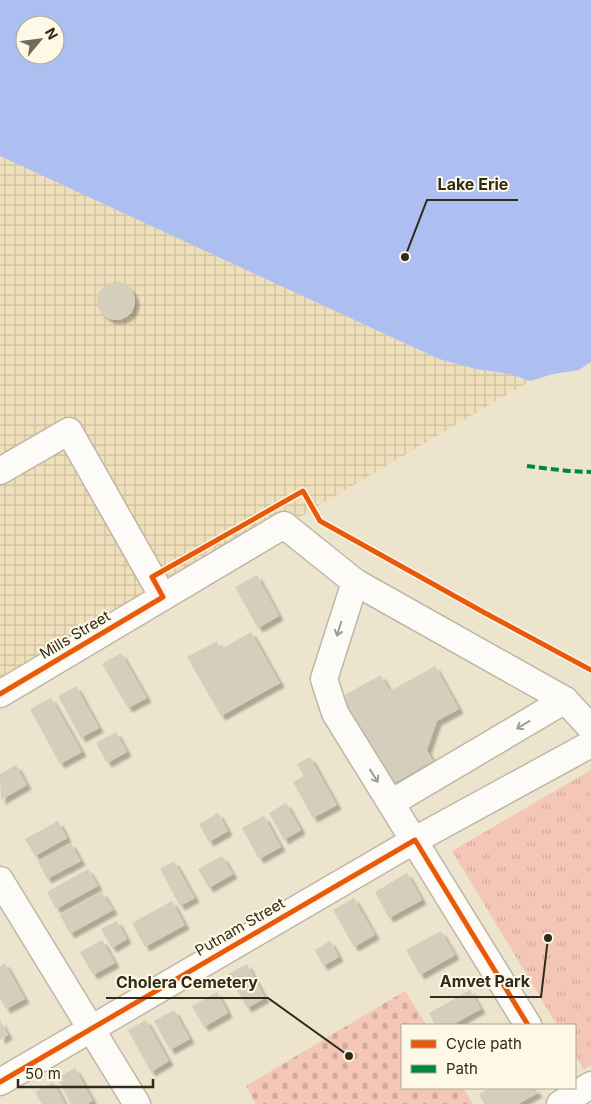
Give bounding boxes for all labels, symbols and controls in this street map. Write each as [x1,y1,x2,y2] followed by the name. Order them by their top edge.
[15,15,65,65] north arrow
[42,25,62,42] text: N
[427,169,518,200] callout: Lake Erie
[438,174,508,194] text: Lake Erie
[36,606,114,663] street label: Mills Street
[334,620,344,636] one-way arrow
[517,720,531,730] one-way arrow
[370,769,380,783] one-way arrow
[192,893,288,960] street label: Putnam Street
[430,966,541,997] callout: Amvet Park
[106,967,268,998] callout: Cholera Cemetery
[440,971,531,991] text: Amvet Park
[116,972,258,992] text: Cholera Cemetery
[401,1024,576,1089] legend
[446,1034,522,1053] text: Cycle path
[18,1056,152,1088] scale bar
[446,1059,478,1078] text: Path
[25,1064,61,1083] text: 50 m

